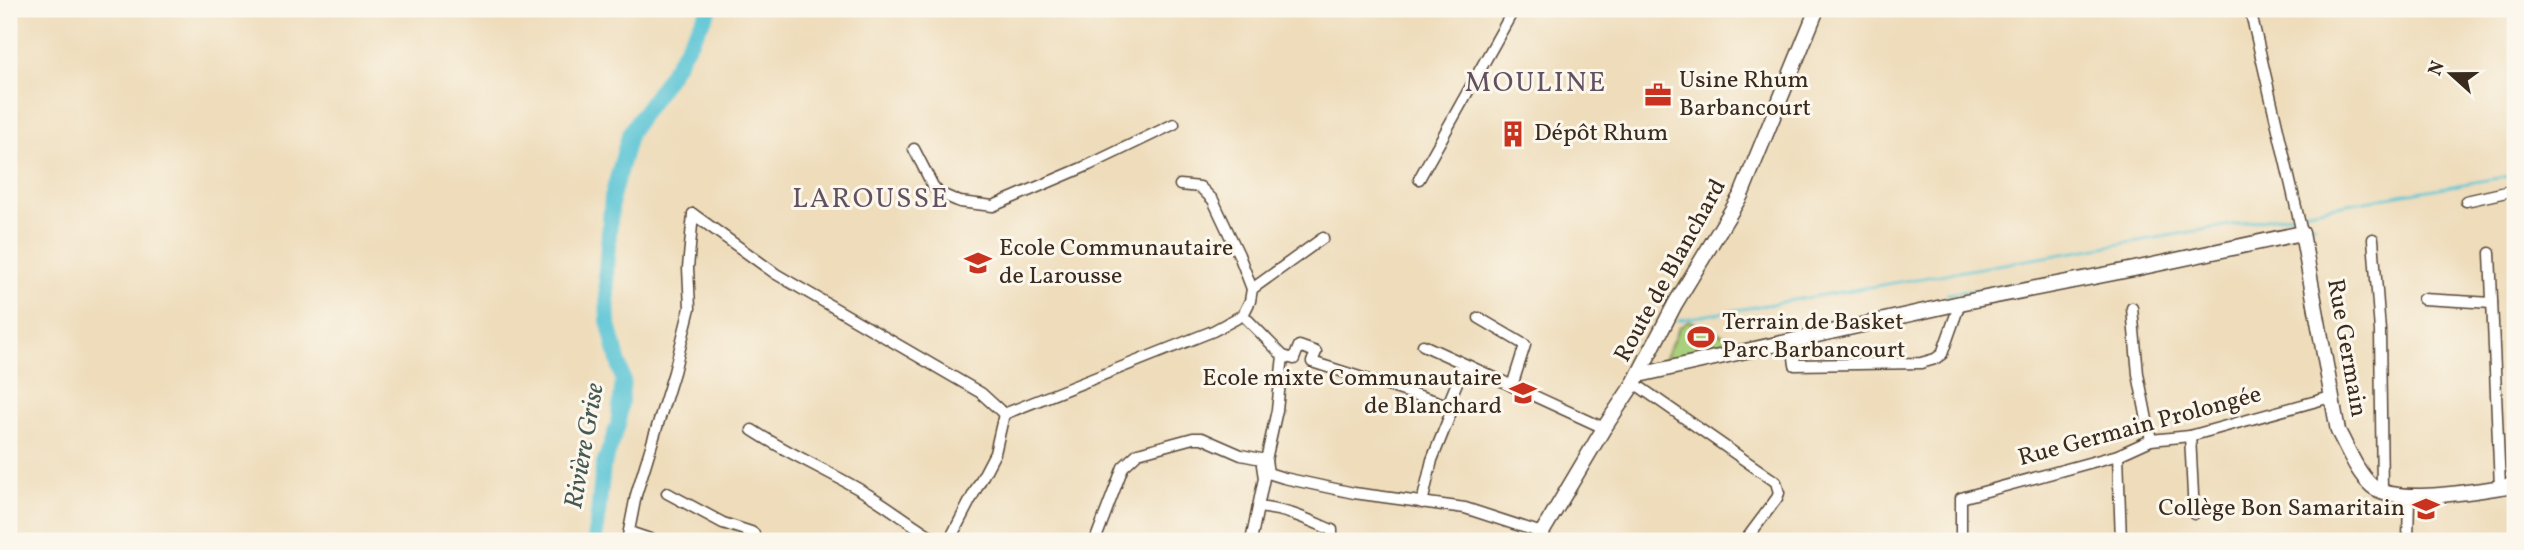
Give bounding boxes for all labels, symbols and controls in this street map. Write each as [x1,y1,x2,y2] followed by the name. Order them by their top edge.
[2416,38,2486,108] north arrow
[2422,57,2452,80] text: N
[1465,64,1607,103] district label: MOULINE
[1679,64,1811,126] place label: Usine Rhum Barbancourt
[1643,80,1673,110] office icon: Usine Rhum Barbancourt
[1534,117,1668,151] place label: Dépôt Rhum
[1498,119,1528,149] building icon: Dépôt Rhum
[1607,173,1735,369] street label: Route de Blanchard
[792,180,950,219] district label: LAROUSSE
[999,232,1233,294] place label: Ecole Communautaire de Larousse
[963,248,993,278] school or university icon: Ecole Communautaire de Larousse
[2317,276,2375,420] street label: Rue Germain
[1722,306,1905,368] place label: Terrain de Basket Parc Barbancourt
[1686,322,1716,352] sports icon: Terrain de Basket Parc Barbancourt
[1202,362,1502,424] place label: Ecole mixte Communautaire de Blanchard
[1508,378,1538,408] school or university icon: Ecole mixte Communautaire de Blanchard
[2015,378,2265,476] street label: Rue Germain Prolongée
[556,380,614,512] water label: Rivière Grise
[2158,492,2405,526] place label: Collège Bon Samaritain
[2411,494,2441,524] school or university icon: Collège Bon Samaritain

